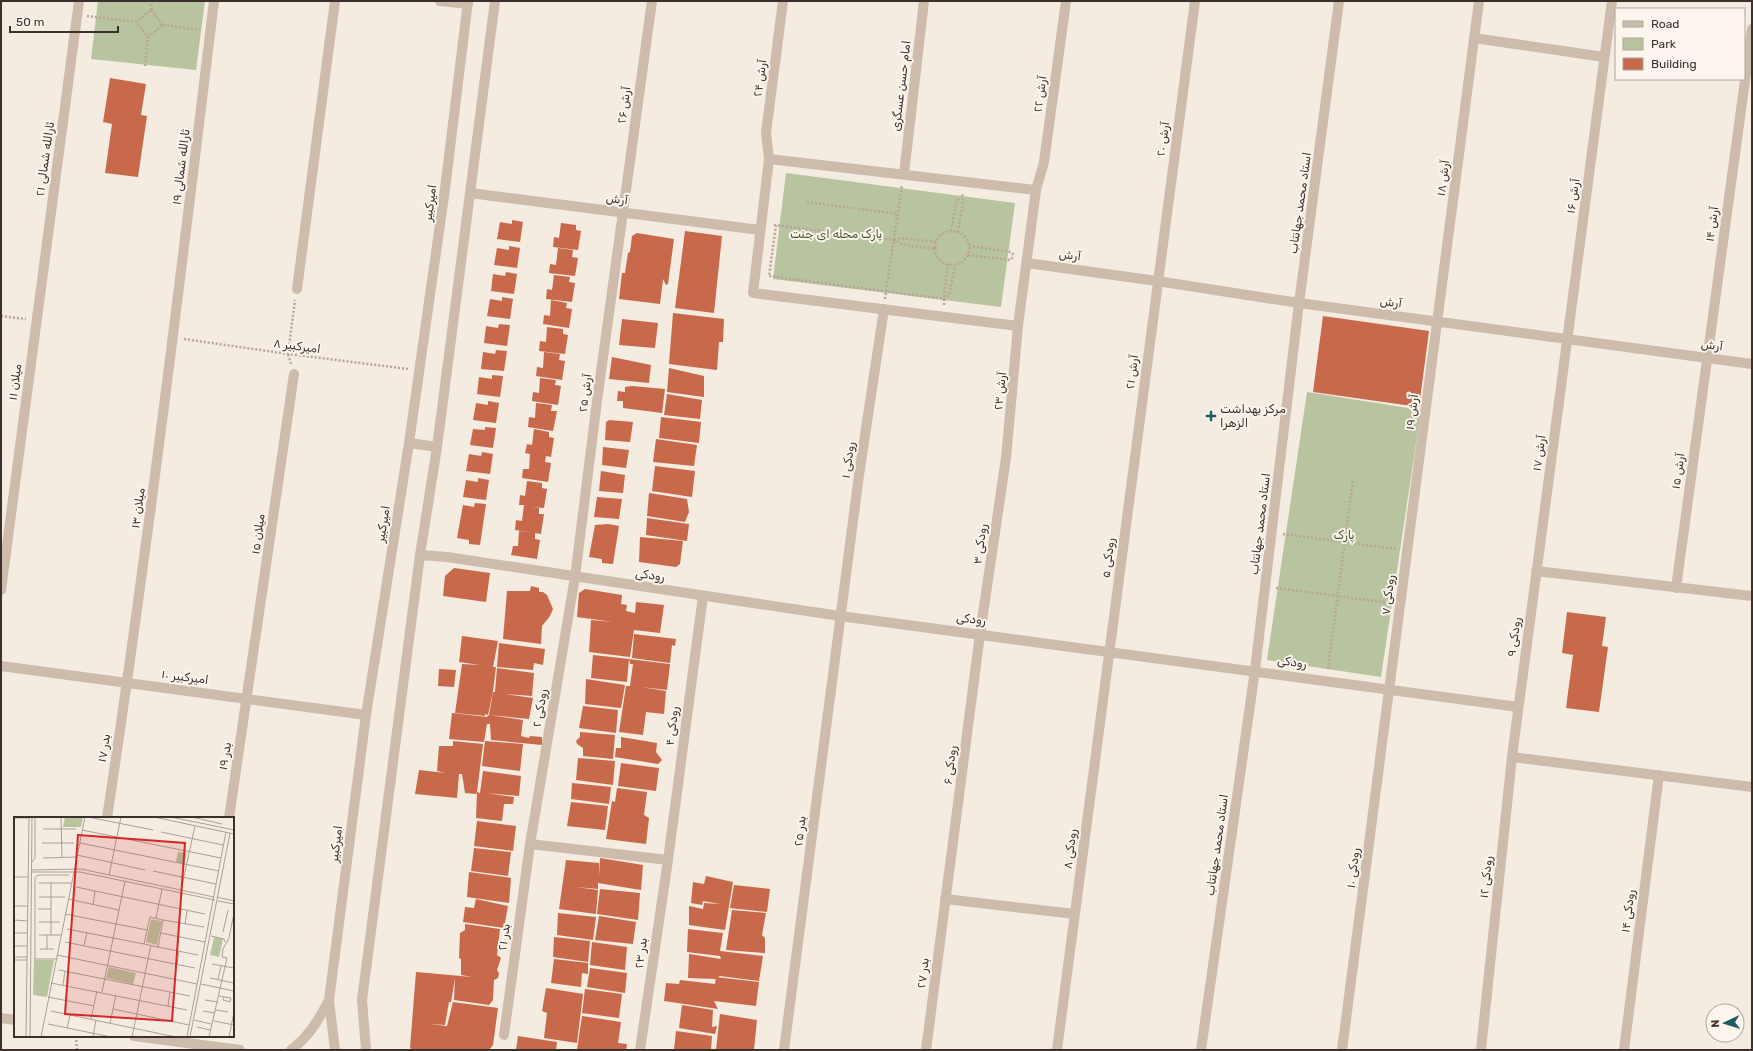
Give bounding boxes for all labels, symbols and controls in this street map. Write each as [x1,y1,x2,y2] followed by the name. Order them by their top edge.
[10,8,118,34] scale bar
[1615,8,1745,80] legend
[16,15,44,29] text: 50 m
[1651,17,1679,31] text: Road
[1651,37,1677,51] text: Park
[888,40,916,132] street label: امام حسن عسگری
[1651,57,1697,71] text: Building
[750,58,771,98] street label: آرش ۲۴
[1031,74,1051,113] street label: آرش ۲۲
[614,85,635,125] street label: آرش ۲۶
[1154,120,1173,157] street label: آرش ۲۰
[33,121,58,197] street label: ثارالله شمالی ۲۱
[169,128,194,206] street label: ثارالله شمالی ۱۹
[1286,151,1314,255] street label: استاد محمد جهانتاب
[1434,159,1453,197] street label: آرش ۱۸
[1564,177,1583,214] street label: آرش ۱۶
[420,184,440,223] street label: امیرکبیر
[605,191,629,209] street label: آرش
[1703,205,1722,243] street label: آرش ۱۴
[790,227,882,242] park label: پارک محله ای جنت
[1058,247,1082,265] street label: آرش
[1379,294,1403,312] street label: آرش
[272,336,321,357] street label: امیرکبیر ۸
[1700,337,1724,355] street label: آرش
[1123,353,1142,390] street label: آرش ۲۱
[6,362,25,401] street label: میلان ۱۱
[991,371,1010,411] street label: آرش ۲۳
[576,373,595,413] street label: آرش ۲۵
[1403,393,1422,431] street label: آرش ۱۹
[1220,402,1286,431] place label: مرکز بهداشت الزهرا
[1205,410,1217,422] marker: مرکز بهداشت الزهرا
[1530,434,1550,472] street label: آرش ۱۷
[839,441,858,479] street label: رودکی ۱
[1669,452,1689,490] street label: آرش ۱۵
[1247,472,1273,576] street label: استاد محمد جهانتاب
[128,486,148,529] street label: میلان ۱۳
[373,505,394,544] street label: امیرکبیر
[248,513,268,555] street label: میلان ۱۵
[970,523,991,565] street label: رودکی ۳
[1333,528,1355,543] park label: پارک
[1099,537,1118,579] street label: رودکی ۵
[634,566,666,585] street label: رودکی
[1379,574,1398,616] street label: رودکی ۷
[955,610,987,629] street label: رودکی
[1504,616,1525,658] street label: رودکی ۹
[1276,653,1308,672] street label: رودکی
[161,667,209,688] street label: امیرکبیر ۱۰
[530,688,551,728] street label: رودکی ۲
[663,705,682,747] street label: رودکی ۴
[95,733,114,763] street label: بدر ۱۷
[216,741,235,771] street label: بدر ۱۹
[941,745,960,785] street label: رودکی ۶
[1203,793,1231,897] street label: استاد محمد جهانتاب
[791,815,810,847] street label: بدر ۲۵
[14,817,234,1037] inset map
[327,825,346,864] street label: امیرکبیر
[1061,828,1080,870] street label: رودکی ۸
[1344,847,1363,889] street label: رودکی ۱۰
[1477,855,1496,899] street label: رودکی ۱۲
[1618,889,1639,933] street label: رودکی ۱۴
[495,923,514,951] street label: بدر ۲۱
[632,937,651,969] street label: بدر ۲۳
[914,957,933,989] street label: بدر ۲۷
[1705,1003,1745,1043] north arrow
[1709,1019,1722,1028] text: N

